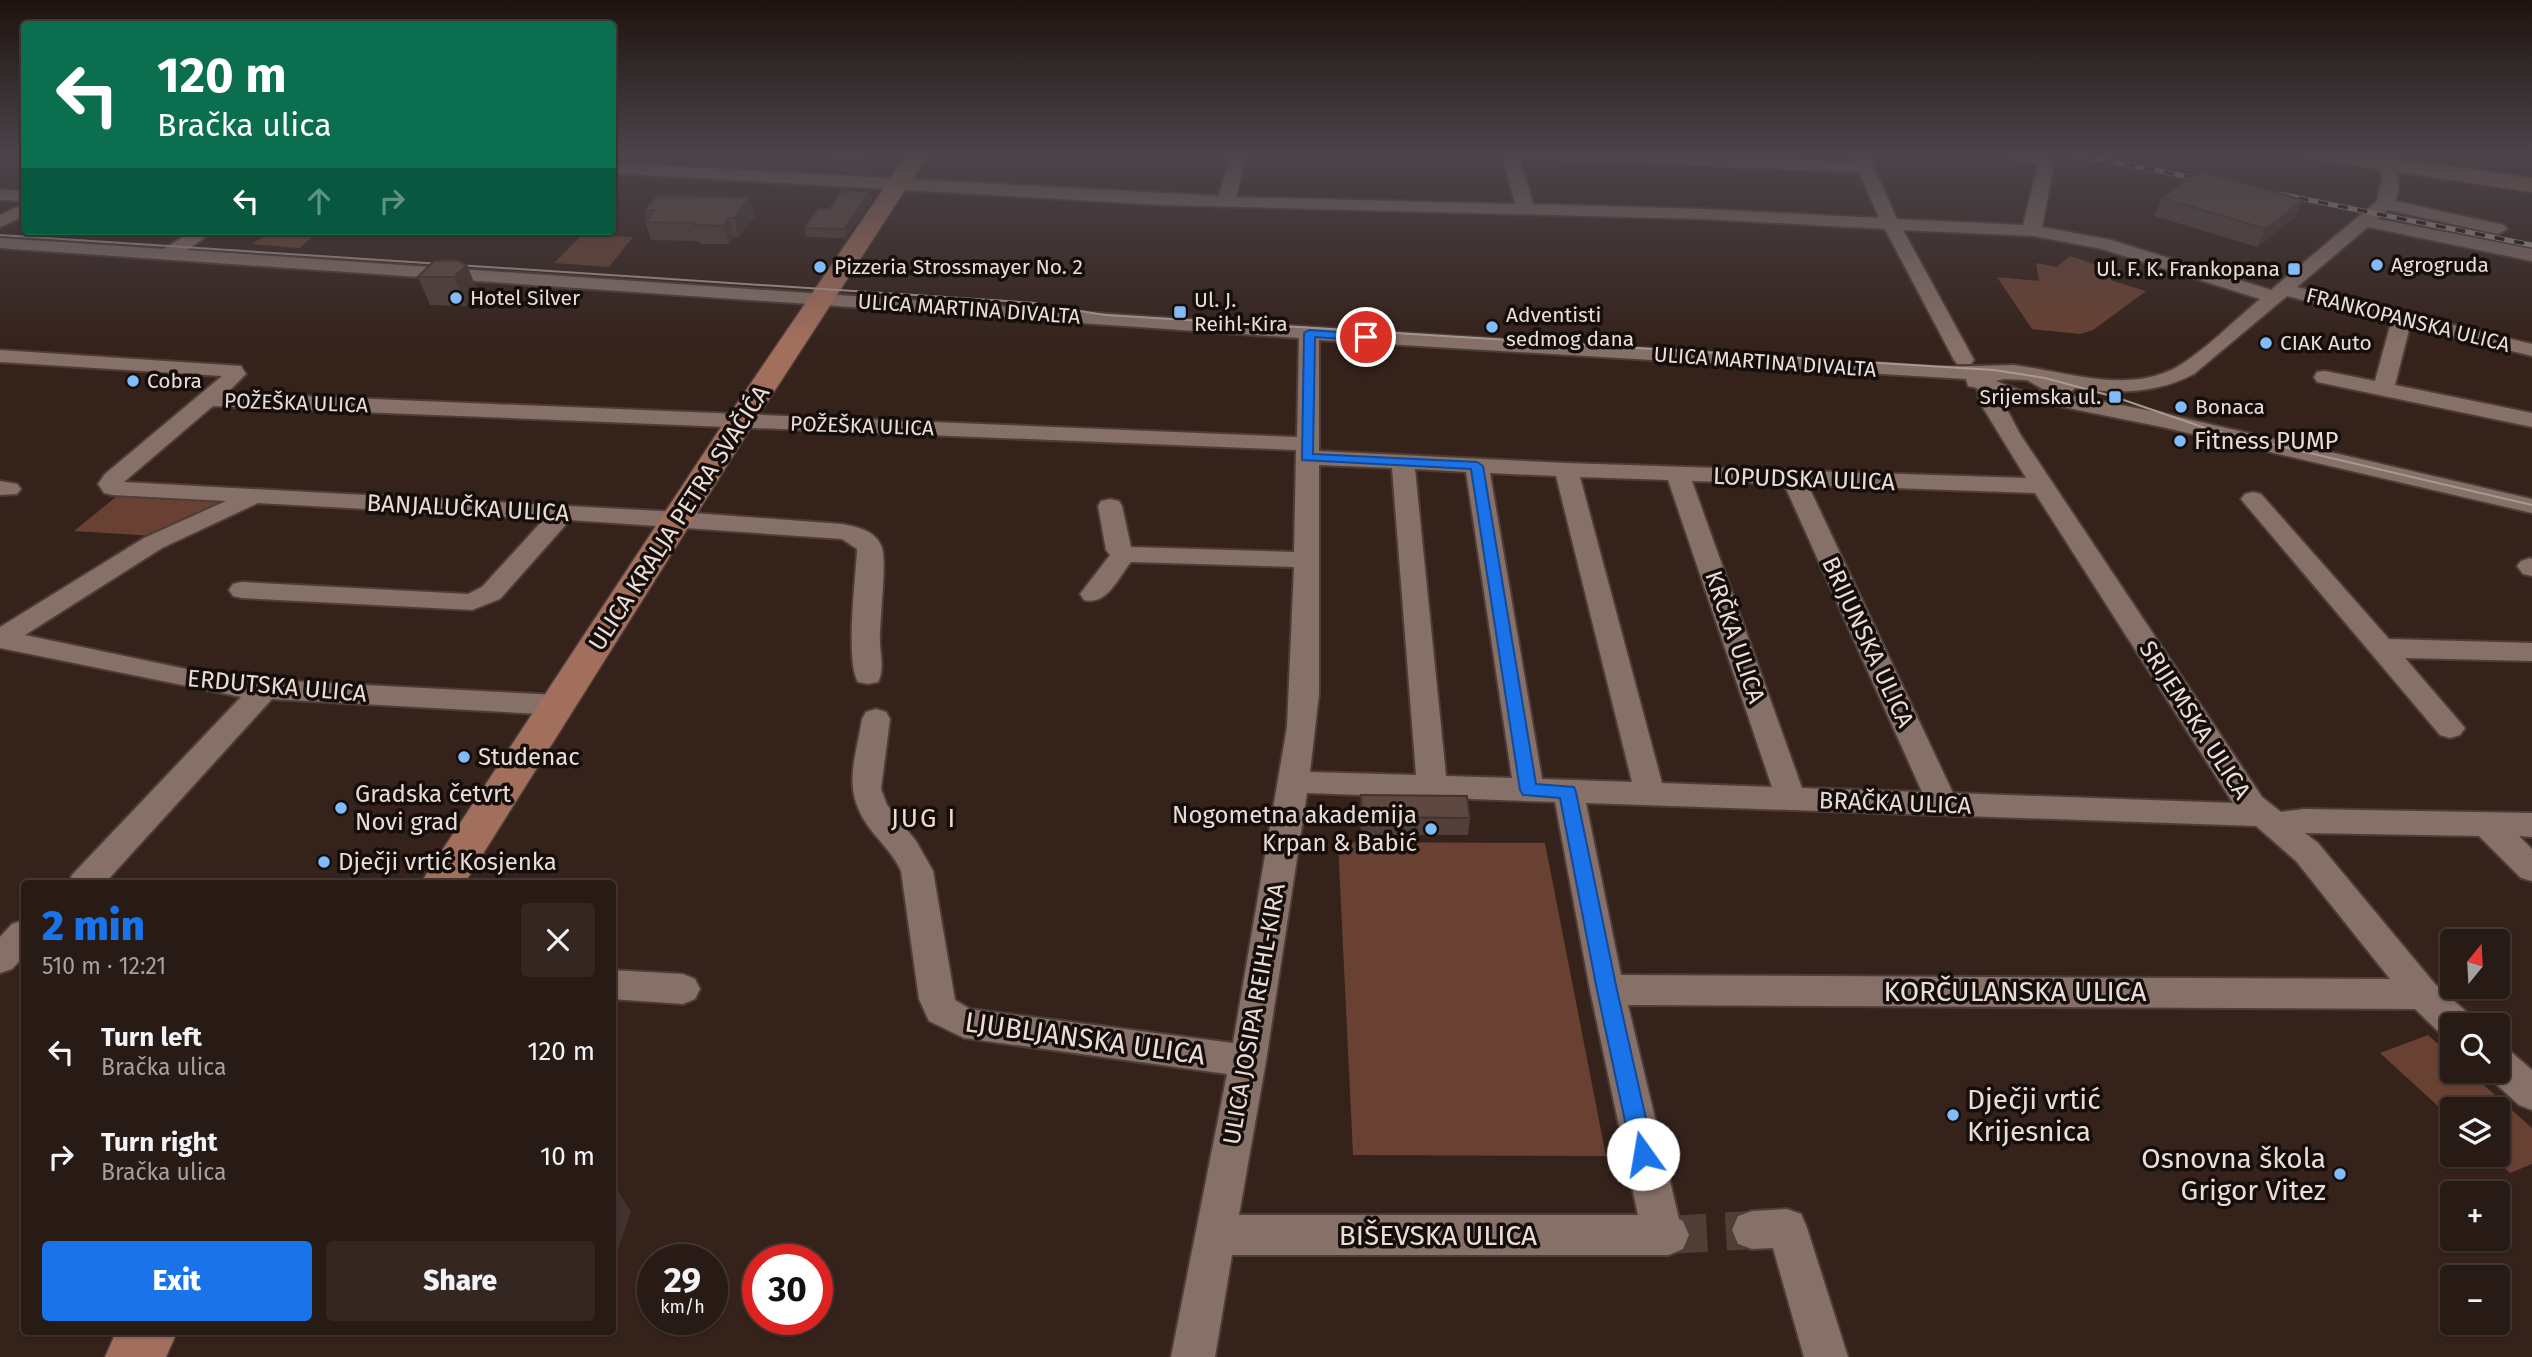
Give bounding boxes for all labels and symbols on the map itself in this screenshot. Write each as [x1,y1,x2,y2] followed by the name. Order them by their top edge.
[2391,252,2489,278] place label: Agrogruda
[834,254,1083,280] place label: Pizzeria Strossmayer No. 2
[2096,256,2280,282] place label: Ul. F. K. Frankopana
[2369,257,2385,273] marker: Agrogruda
[812,259,828,275] marker: Pizzeria Strossmayer No. 2
[2286,261,2302,277] marker: Ul. F. K. Frankopana
[2303,282,2513,358] street label: FRANKOPANSKA ULICA
[470,285,580,311] place label: Hotel Silver
[1194,287,1288,337] place label: Ul. J. Reihl-Kira
[857,288,1081,330] street label: ULICA MARTINA DIVALTA
[448,290,464,306] marker: Hotel Silver
[1506,302,1634,352] place label: Adventisti sedmog dana
[1172,304,1188,320] marker: Ul. J. Reihl-Kira
[1336,307,1396,367] pin
[1484,319,1500,335] marker: Adventisti sedmog dana
[2280,330,2372,356] place label: CIAK Auto
[2258,335,2274,351] marker: CIAK Auto
[1653,341,1877,383] street label: ULICA MARTINA DIVALTA
[147,368,202,394] place label: Cobra
[125,373,141,389] marker: Cobra
[582,379,775,656] street label: ULICA KRALJA PETRA SVAČIĆA
[1979,384,2101,410] place label: Srijemska ul.
[224,387,368,419] street label: POŽEŠKA ULICA
[2107,389,2123,405] marker: Srijemska ul.
[2195,394,2265,420] place label: Bonaca
[2173,399,2189,415] marker: Bonaca
[790,410,934,442] street label: POŽEŠKA ULICA
[2194,427,2339,455] place label: Fitness PUMP
[2172,433,2188,449] marker: Fitness PUMP
[1712,462,1896,496] street label: LOPUDSKA ULICA
[366,488,570,527] street label: BANJALUČKA ULICA
[1816,552,1920,732] street label: BRIJUNSKA ULICA
[1699,567,1772,707] street label: KRČKA ULICA
[2134,636,2257,804] street label: SRIJEMSKA ULICA
[186,664,368,708] street label: ERDUTSKA ULICA
[478,743,580,771] place label: Studenac
[456,749,472,765] marker: Studenac
[355,780,511,836] place label: Gradska četvrt Novi grad
[1818,785,1972,820] street label: BRAČKA ULICA
[333,800,349,816] marker: Gradska četvrt Novi grad
[1172,801,1417,857] place label: Nogometna akademija Krpan & Babić
[891,803,957,834] district label: JUG I
[1423,821,1439,837] marker: Nogometna akademija Krpan & Babić
[338,848,557,876] place label: Dječji vrtić Kosjenka
[316,854,332,870] marker: Dječji vrtić Kosjenka
[1217,881,1291,1147] street label: ULICA JOSIPA REIHL-KIRA
[2440,929,2510,999] north arrow
[1884,975,2146,1008] street label: KORČULANSKA ULICA
[963,1005,1207,1072] street label: LJUBLJANSKA ULICA
[1967,1083,2101,1148] place label: Dječji vrtić Krijesnica
[1945,1107,1961,1123] marker: Dječji vrtić Krijesnica
[1606,1117,1680,1191] position arrow
[2141,1142,2326,1207] place label: Osnovna škola Grigor Vitez
[2332,1166,2348,1182] marker: Osnovna škola Grigor Vitez
[1339,1219,1537,1252] street label: BIŠEVSKA ULICA
[742,1244,833,1335] speed limit sign: 30

